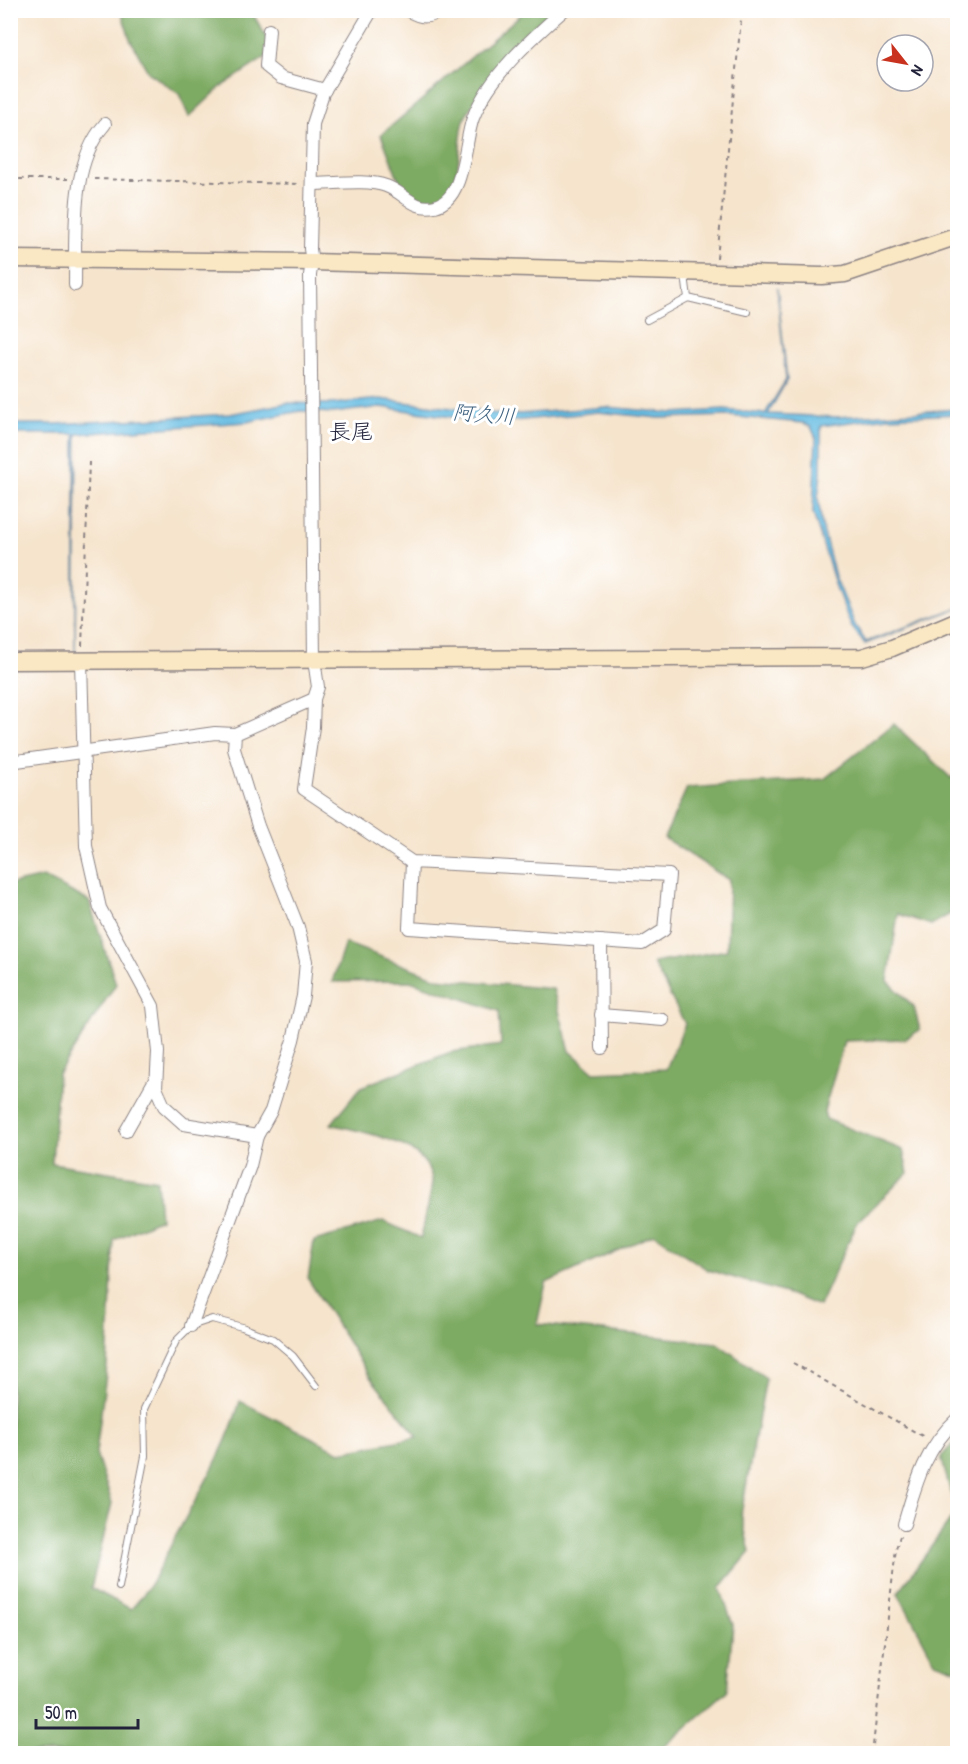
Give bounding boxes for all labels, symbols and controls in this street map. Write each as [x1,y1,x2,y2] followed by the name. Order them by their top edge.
[875,33,935,93] north arrow
[906,61,929,80] text: N
[452,397,516,431] water label: 阿久川
[329,416,373,446] district label: 長尾
[36,1692,138,1730] scale bar
[45,1700,77,1725] text: 50 m

